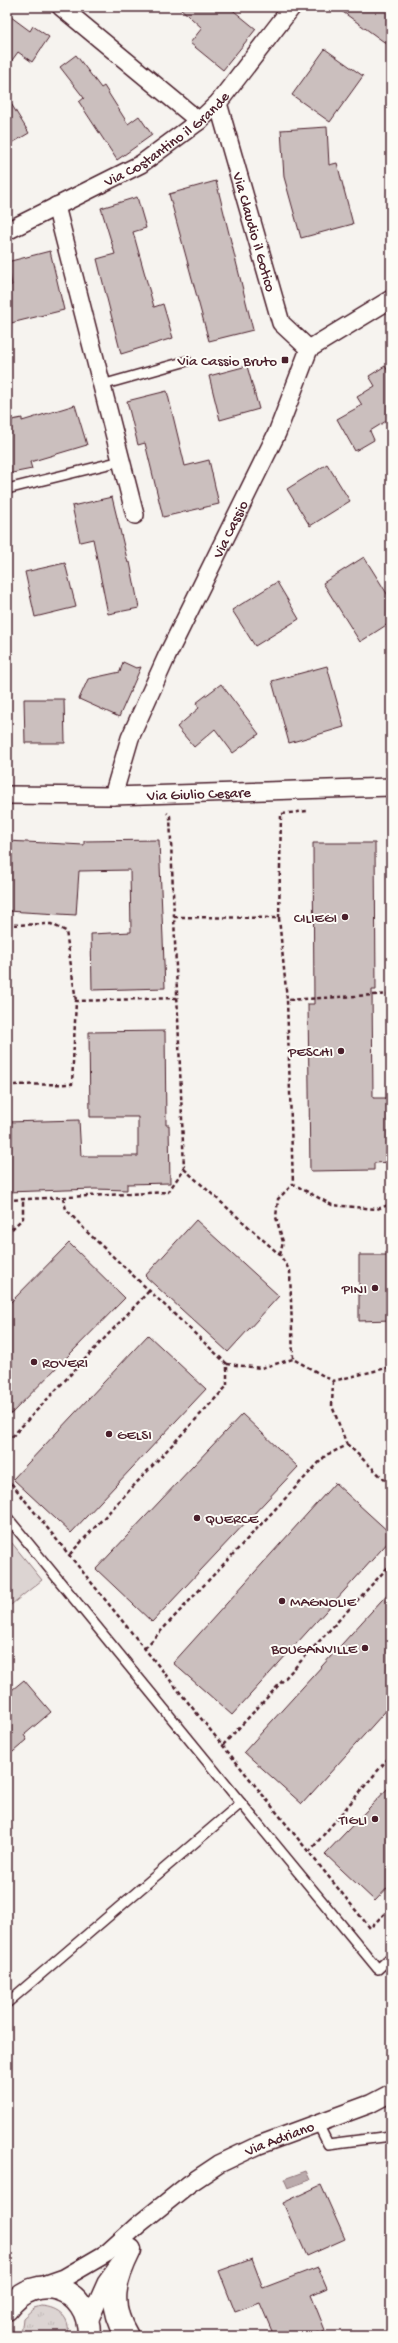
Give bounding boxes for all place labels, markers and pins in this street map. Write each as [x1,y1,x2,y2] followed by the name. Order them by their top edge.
[177,353,277,371] place label: Via Cassio Bruto
[280,355,290,365] marker: Via Cassio Bruto
[294,910,337,928] place label: CILIEGI
[340,912,350,922] marker: CILIEGI
[287,1044,333,1062] place label: PESCHI
[336,1046,346,1056] marker: PESCHI
[341,1281,367,1299] place label: PINI
[370,1283,380,1293] marker: PINI
[42,1355,88,1373] place label: ROVERI
[29,1357,39,1367] marker: ROVERI
[117,1427,152,1445] place label: GELSI
[104,1429,114,1439] marker: GELSI
[205,1511,259,1529] place label: QUERCE
[192,1513,202,1523] marker: QUERCE
[290,1594,357,1612] place label: MAGNOLIE
[277,1596,287,1606] marker: MAGNOLIE
[270,1641,358,1659] place label: BOUGANVILLE
[360,1643,370,1653] marker: BOUGANVILLE
[338,1812,367,1830] place label: TIGLI
[370,1814,380,1824] marker: TIGLI

